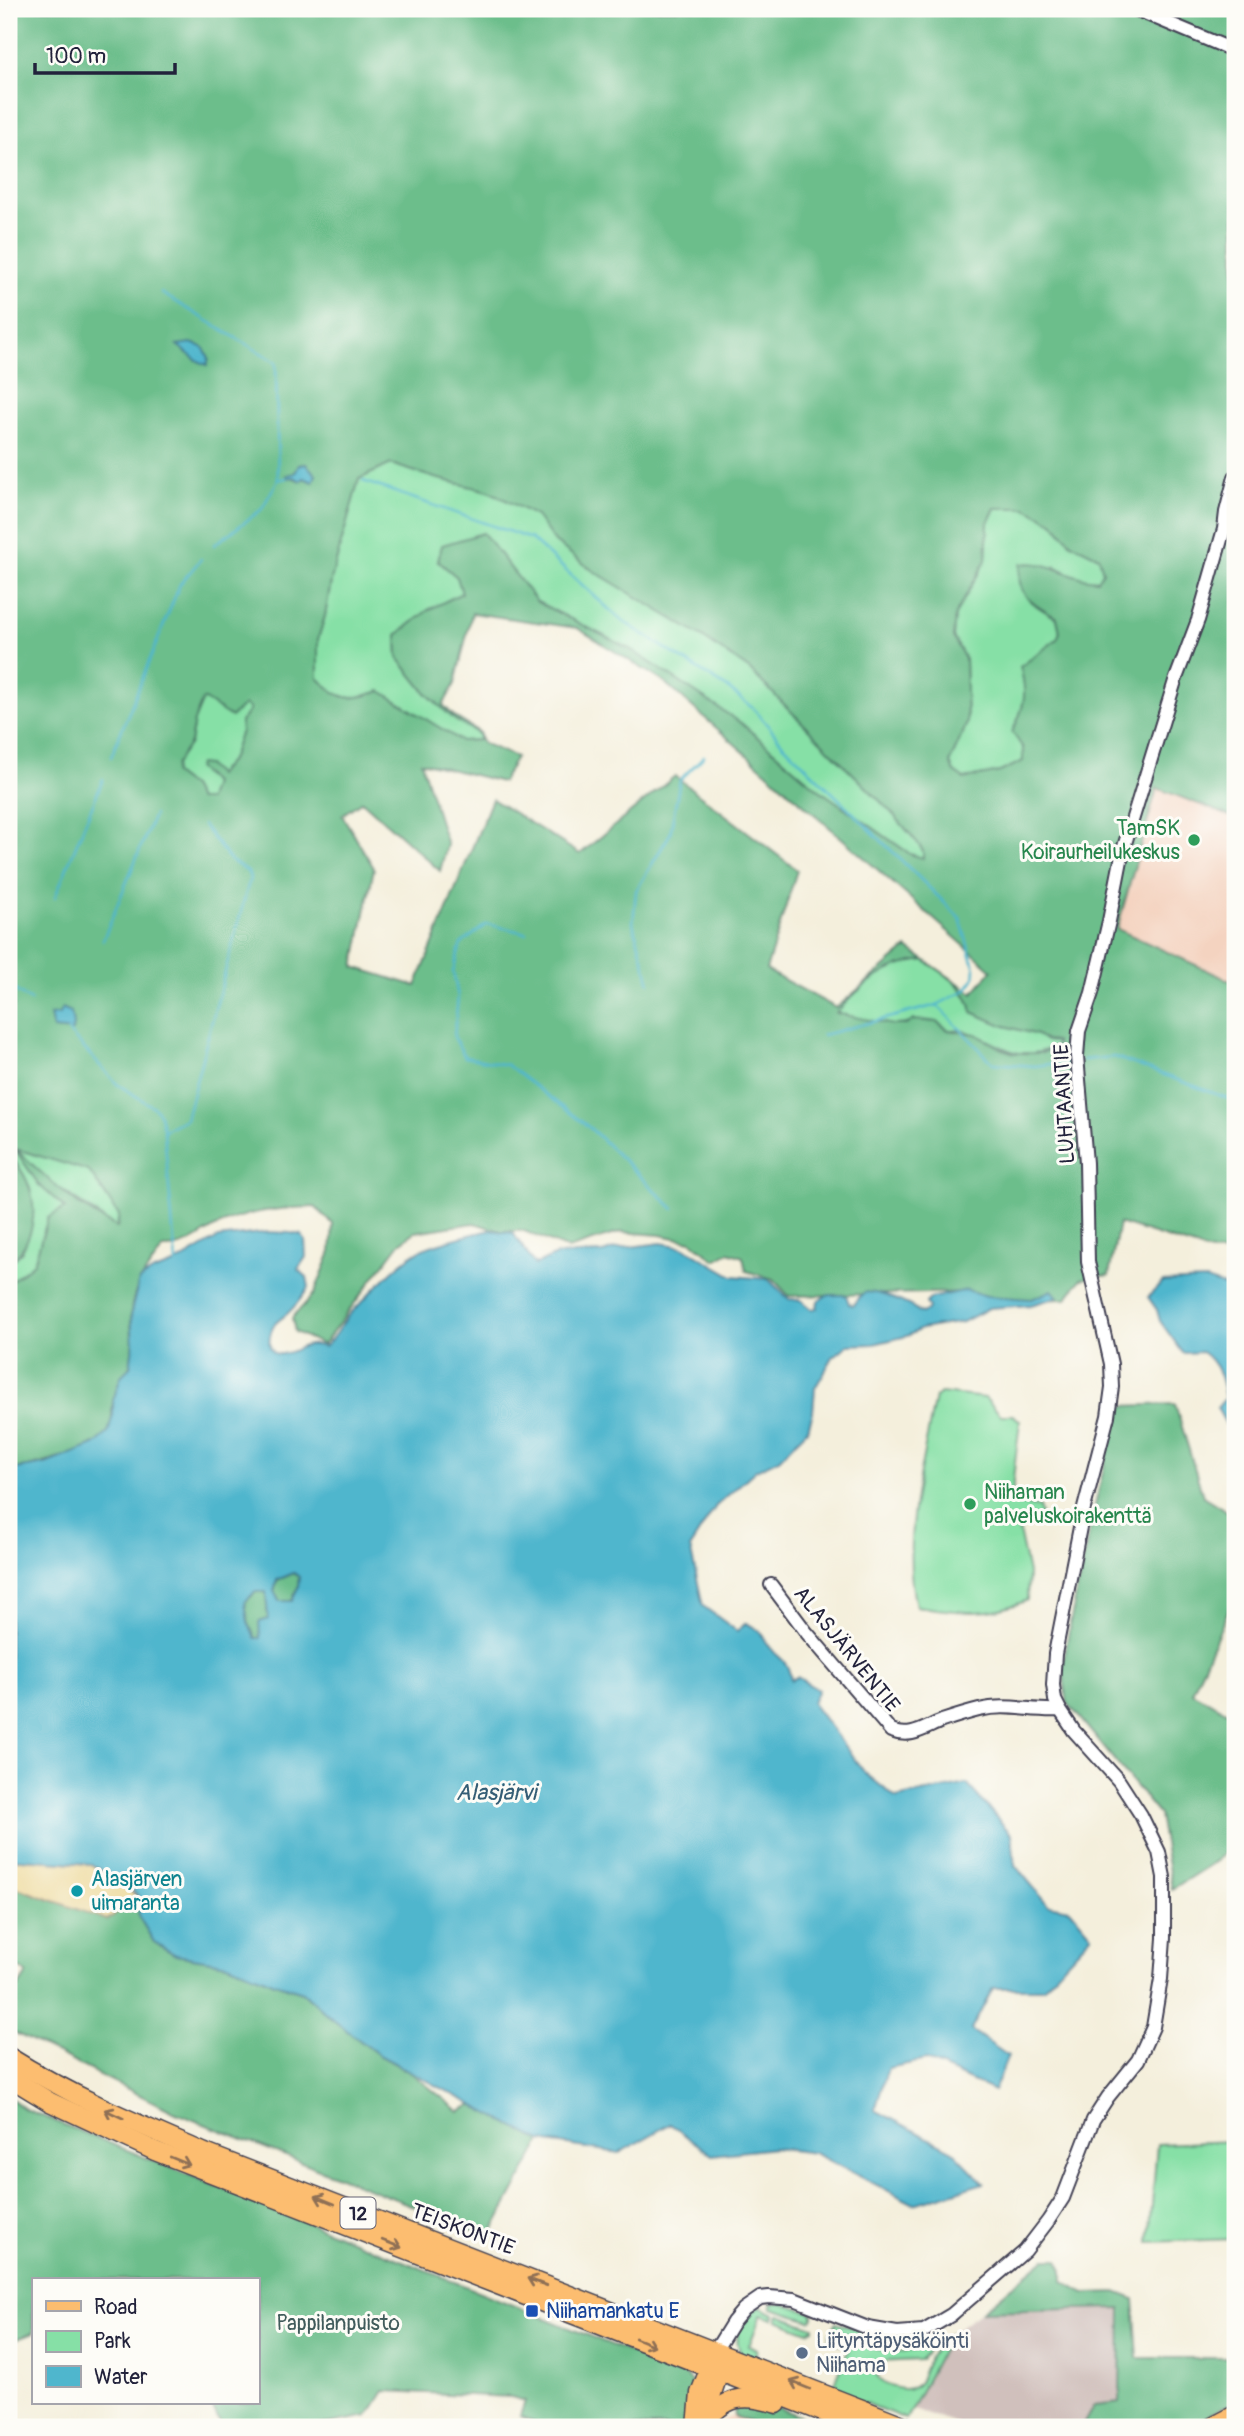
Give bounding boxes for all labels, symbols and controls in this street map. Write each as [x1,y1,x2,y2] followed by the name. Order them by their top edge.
[35,32,175,76] scale bar
[46,43,106,70] text: 100 m
[1021,815,1181,866] place label: TamSK Koiraurheilukeskus
[1186,832,1202,848] marker: TamSK Koiraurheilukeskus
[1048,1043,1081,1165] street label: LUHTAANTIE
[984,1479,1152,1530] place label: Niihaman palveluskoirakenttä
[962,1496,978,1512] marker: Niihaman palveluskoirakenttä
[788,1581,906,1718] street label: ALASJÄRVENTIE
[456,1778,540,1807] water label: Alasjärvi
[91,1866,182,1917] place label: Alasjärven uimaranta
[69,1883,85,1899] marker: Alasjärven uimaranta
[104,2107,126,2120] one-way arrow
[169,2155,190,2168] one-way arrow
[315,2193,336,2206] one-way arrow
[407,2197,519,2262] street label: TEISKONTIE
[340,2198,376,2228] road number: 12
[380,2238,402,2251] one-way arrow
[527,2275,549,2288] one-way arrow
[32,2278,259,2404] legend
[94,2294,138,2321] text: Road
[546,2298,679,2325] place label: Niihamankatu E
[524,2303,540,2319] marker: Niihamankatu E
[276,2310,400,2337] park label: Pappilanpuisto
[94,2328,131,2355] text: Park
[816,2328,969,2379] place label: Liityntäpysäköinti Niihama
[633,2336,655,2349] one-way arrow
[794,2345,810,2361] marker: Liityntäpysäköinti Niihama
[94,2364,148,2391] text: Water
[789,2377,811,2390] one-way arrow

